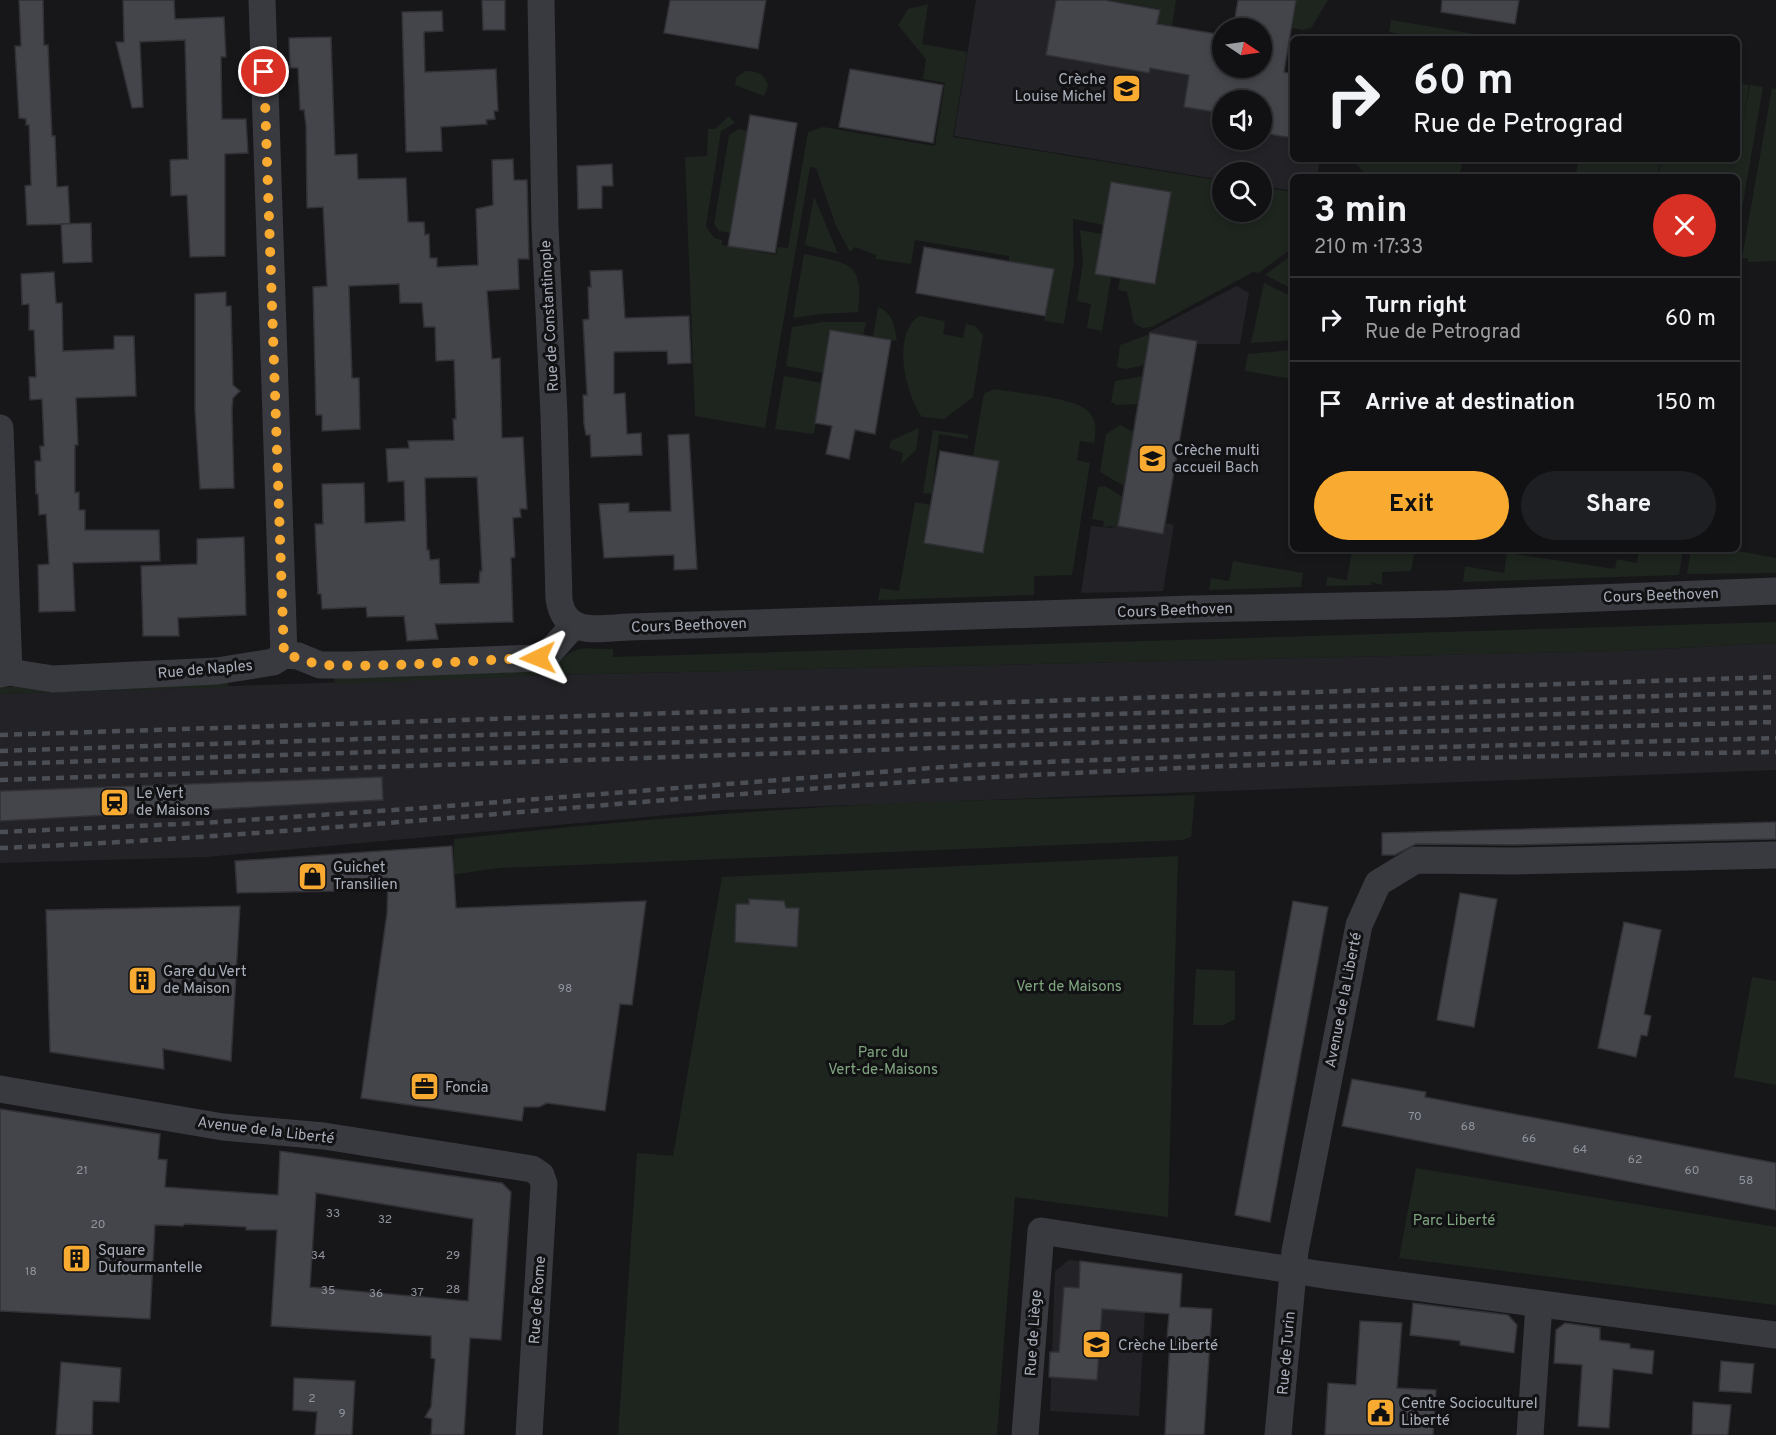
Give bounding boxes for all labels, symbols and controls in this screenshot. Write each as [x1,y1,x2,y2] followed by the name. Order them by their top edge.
[1212,18,1272,78] north arrow
[1212,18,1272,222] map controls
[238,46,289,97] pin
[247,55,280,88] icon: arrive
[1413,56,1514,109] text: 60 m
[1314,60,1392,138] icon: right
[1014,71,1106,107] place label: Crèche Louise Michel
[1111,72,1143,104] school or university icon: Crèche Louise Michel
[1212,90,1272,150] button: sound
[1413,108,1623,142] text: Rue de Petrograd
[1212,162,1272,222] button: search
[1314,189,1408,235] text: 3 min
[1653,194,1716,257] button: close
[1314,235,1423,261] text: 210 m · 17:33
[537,240,564,392] street label: Rue de Constantinople
[1365,293,1467,320] text: Turn right
[1314,303,1347,336] icon: right
[1665,306,1716,333] text: 60 m
[1365,320,1521,346] text: Rue de Petrograd
[1314,387,1347,420] icon: arrive
[1365,390,1575,417] text: Arrive at destination
[1656,390,1716,417] text: 150 m
[1174,442,1260,478] place label: Crèche multi accueil Bach
[1137,443,1169,475] school or university icon: Crèche multi accueil Bach
[1314,471,1509,540] button: Exit
[1521,471,1716,540] button: Share
[1603,585,1719,608] street label: Cours Beethoven
[1117,600,1233,623] street label: Cours Beethoven
[631,615,747,638] street label: Cours Beethoven
[506,626,570,690] position arrow
[157,657,253,684] street label: Rue de Naples
[136,785,210,821] place label: Le Vert de Maisons
[99,786,131,818] station icon: Le Vert de Maisons
[333,859,398,895] place label: Guichet Transilien
[296,860,328,892] shop icon: Guichet Transilien
[1322,931,1367,1070] street label: Avenue de la Liberté
[163,963,247,999] place label: Gare du Vert de Maison
[126,964,158,996] building icon: Gare du Vert de Maison
[1016,978,1122,997] park label: Vert de Maisons
[558,981,572,997] house number: 98
[828,1044,938,1080] park label: Parc du Vert-de-Maisons
[408,1071,440,1103] office icon: Foncia
[445,1079,488,1098] place label: Foncia
[1408,1109,1422,1125] house number: 70
[196,1114,335,1149] street label: Avenue de la Liberté
[1461,1119,1475,1135] house number: 68
[1522,1131,1536,1147] house number: 66
[1573,1142,1587,1158] house number: 64
[1628,1152,1642,1168] house number: 62
[76,1163,88,1179] house number: 21
[1685,1163,1699,1179] house number: 60
[1739,1173,1753,1189] house number: 58
[326,1206,340,1222] house number: 33
[378,1212,392,1228] house number: 32
[1413,1212,1495,1231] park label: Parc Liberté
[90,1217,106,1233] house number: 20
[98,1242,203,1278] place label: Square Dufourmantelle
[61,1243,93,1275] building icon: Square Dufourmantelle
[311,1248,325,1264] house number: 34
[446,1248,460,1264] house number: 29
[526,1255,551,1345] street label: Rue de Rome
[25,1264,37,1280] house number: 18
[446,1282,460,1298] house number: 28
[321,1283,335,1299] house number: 35
[410,1285,424,1301] house number: 37
[369,1286,383,1302] house number: 36
[1022,1289,1047,1377] street label: Rue de Liège
[1274,1311,1301,1396] street label: Rue de Turin
[1081,1329,1113,1361] school or university icon: Crèche Liberté
[1118,1337,1218,1356] place label: Crèche Liberté
[308,1391,316,1407] house number: 2
[1401,1395,1538,1431] place label: Centre Socioculturel Liberté
[1364,1396,1396,1428] public building icon: Centre Socioculturel Liberté
[338,1406,346,1422] house number: 9

